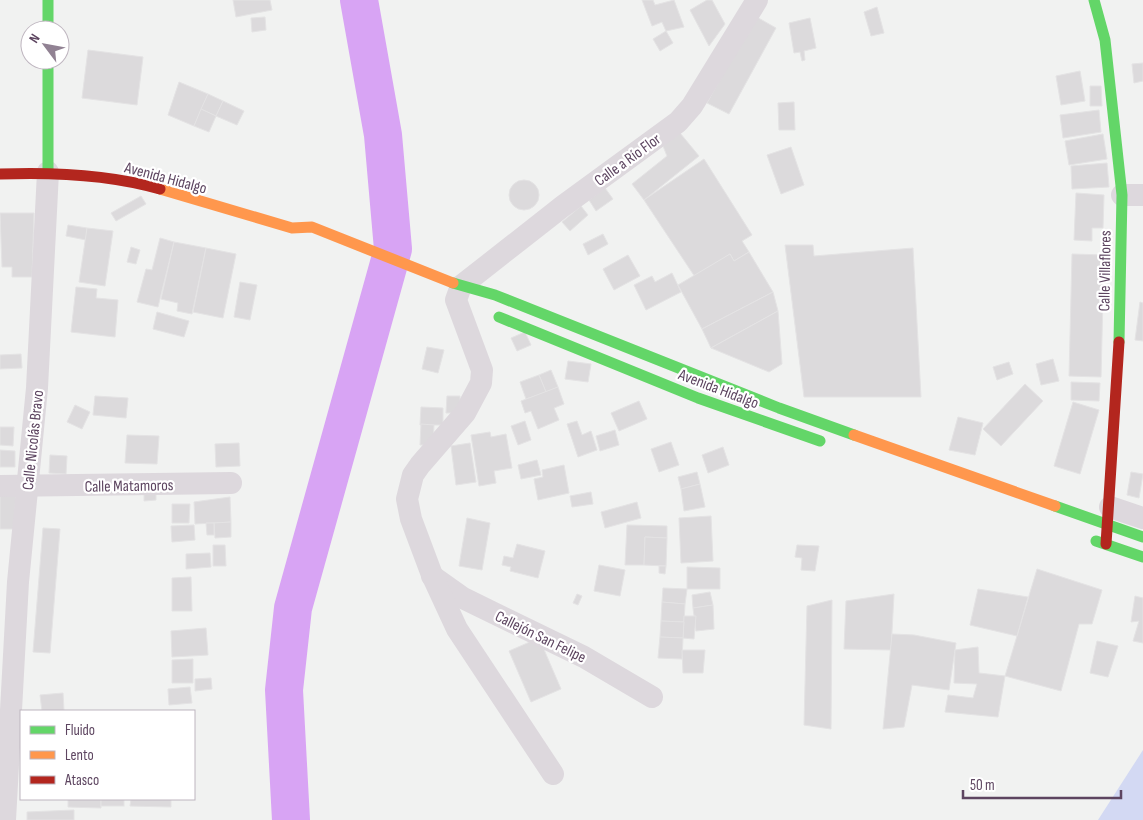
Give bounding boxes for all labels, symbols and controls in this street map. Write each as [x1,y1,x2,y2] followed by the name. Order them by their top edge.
[20,20,70,70] north arrow
[25,31,44,46] text: N
[591,130,665,191] street label: Calle a Río Flor
[122,158,209,199] street label: Avenida Hidalgo
[1095,230,1116,312] street label: Calle Villaflores
[675,365,761,413] street label: Avenida Hidalgo
[19,389,48,491] street label: Calle Nicolás Bravo
[84,476,174,497] street label: Calle Matamoros
[492,607,589,668] street label: Callejón San Felipe
[20,710,195,800] legend
[65,721,95,740] text: Fluido
[65,746,94,765] text: Lento
[963,768,1120,800] scale bar
[64,771,99,790] text: Atasco
[970,776,995,795] text: 50 m

